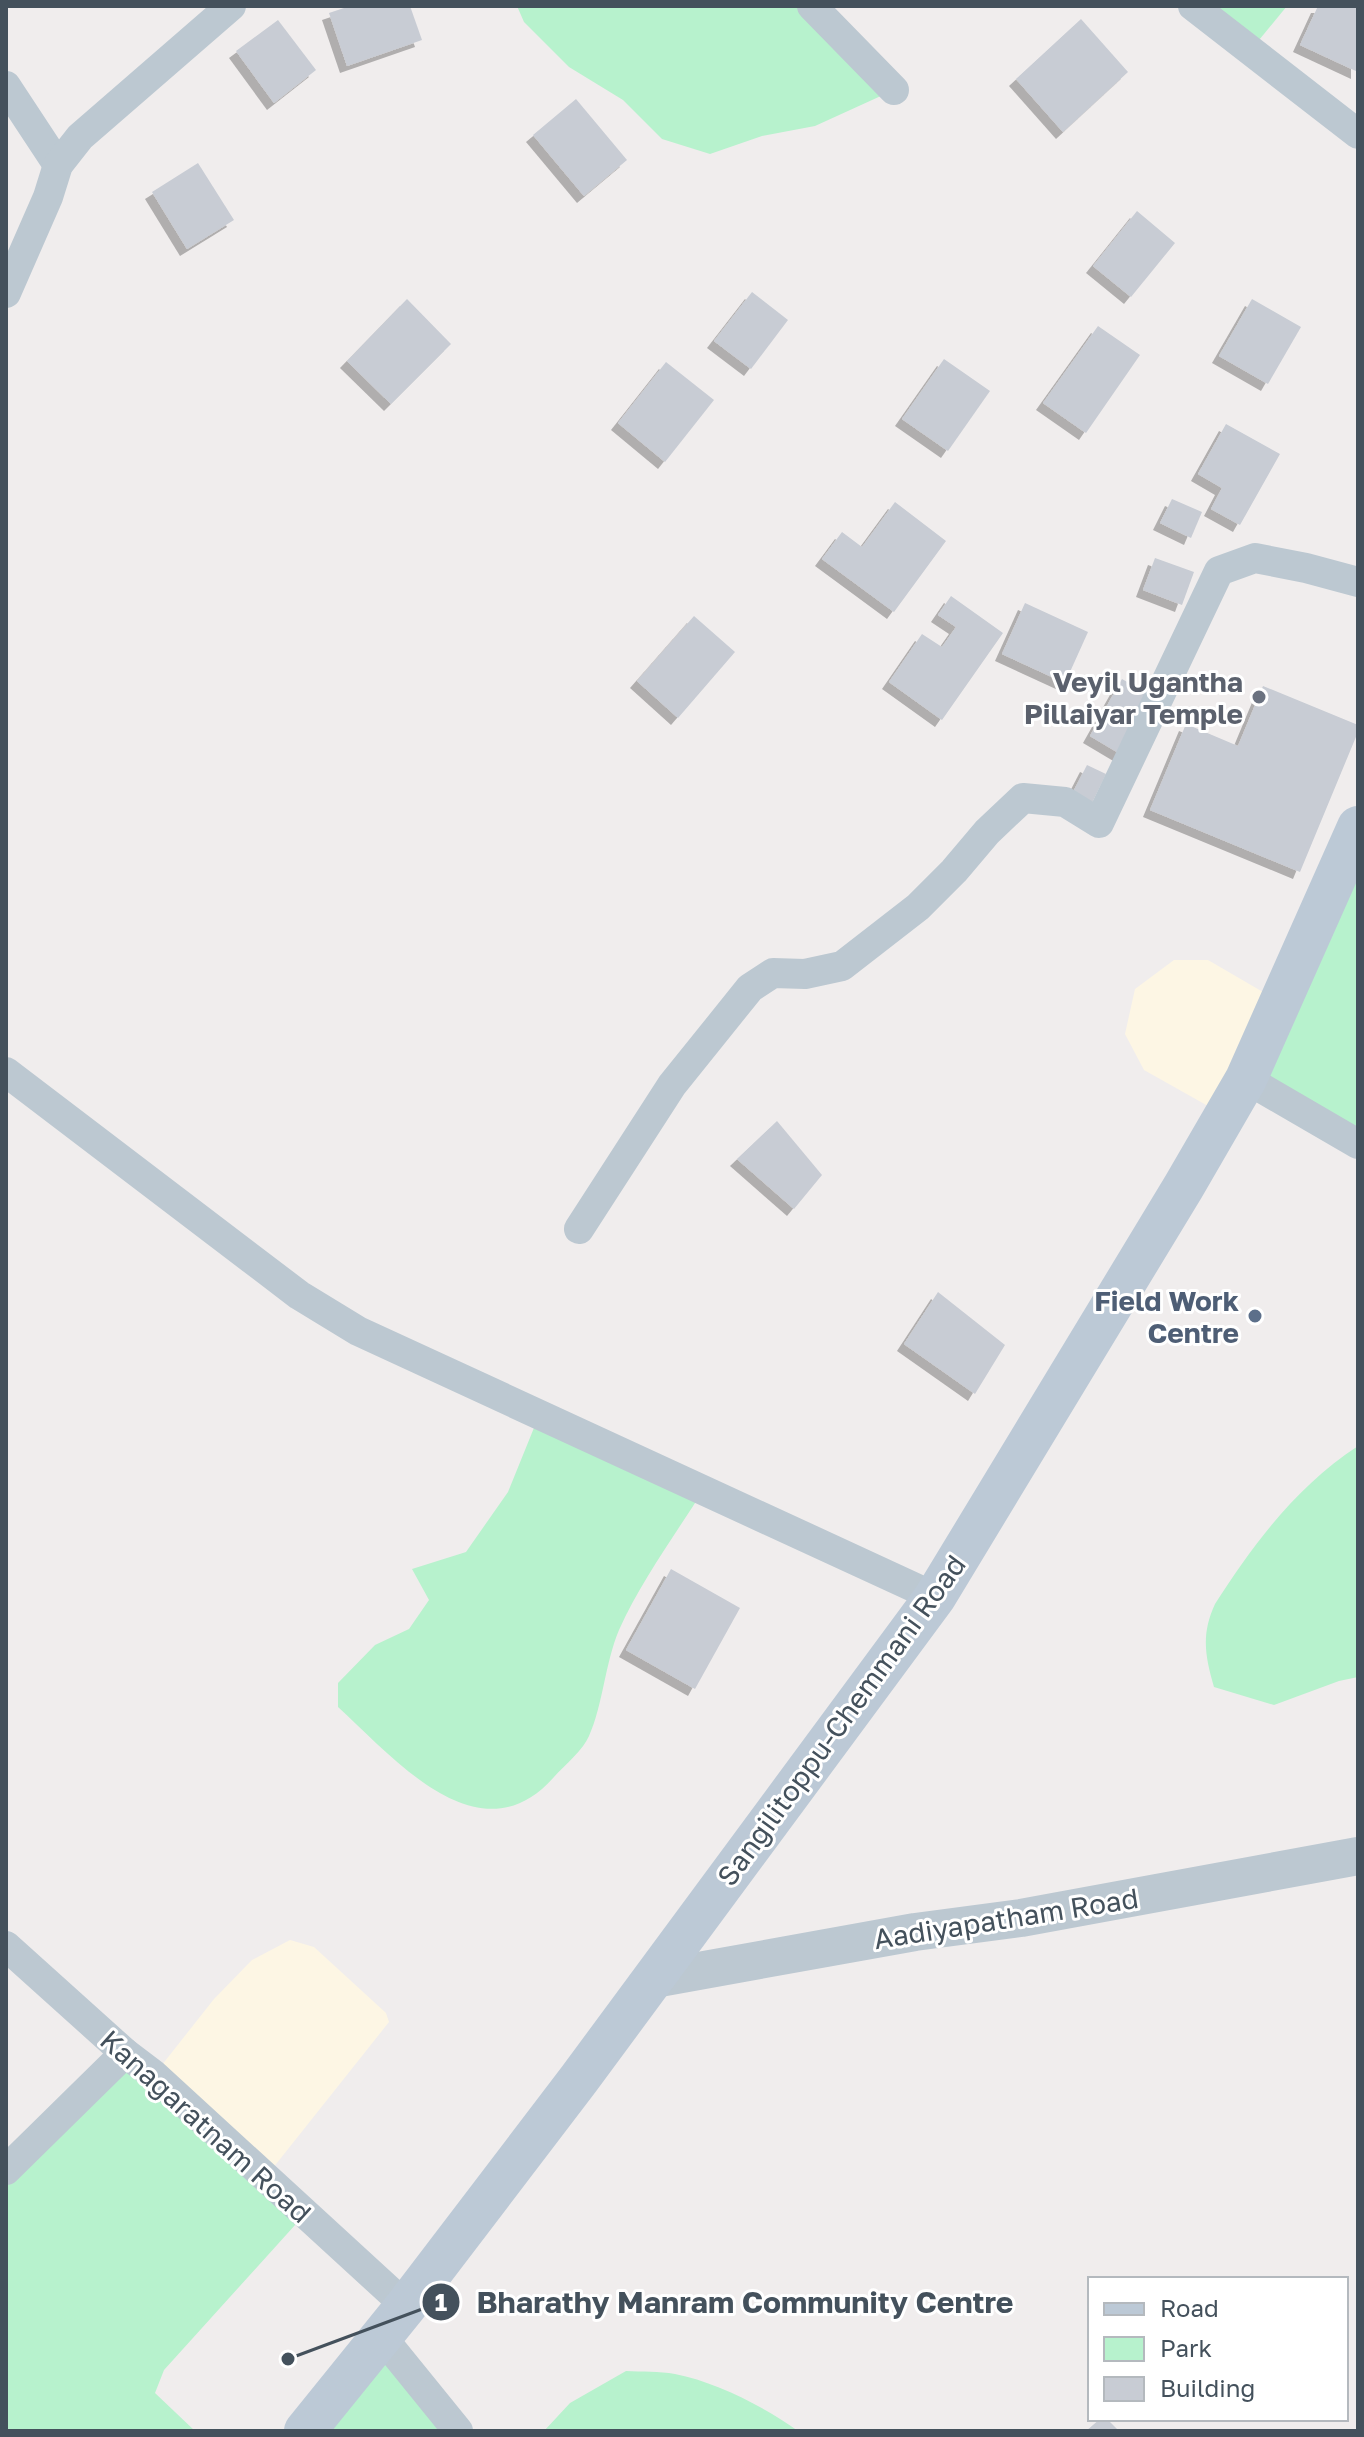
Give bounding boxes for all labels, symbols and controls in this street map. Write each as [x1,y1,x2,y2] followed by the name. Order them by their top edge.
[1024,665,1243,730] place label: Veyil Ugantha Pillaiyar Temple
[1250,688,1268,706] marker: Veyil Ugantha Pillaiyar Temple
[1094,1284,1239,1349] place label: Field Work Centre
[1246,1307,1264,1325] marker: Field Work Centre
[710,1548,972,1892] street label: Sangilitoppu-Chemmani Road
[871,1881,1141,1955] street label: Aadiyapatham Road
[94,2023,318,2229] street label: Kanagaratnam Road
[421,2275,1030,2329] callout: Bharathy Manram Community Centre
[1088,2277,1348,2421] legend
[476,2284,1014,2320] text: Bharathy Manram Community Centre
[435,2287,447,2316] text: 1
[1160,2293,1219,2322] text: Road
[1160,2333,1212,2362] text: Park
[1160,2373,1255,2402] text: Building

